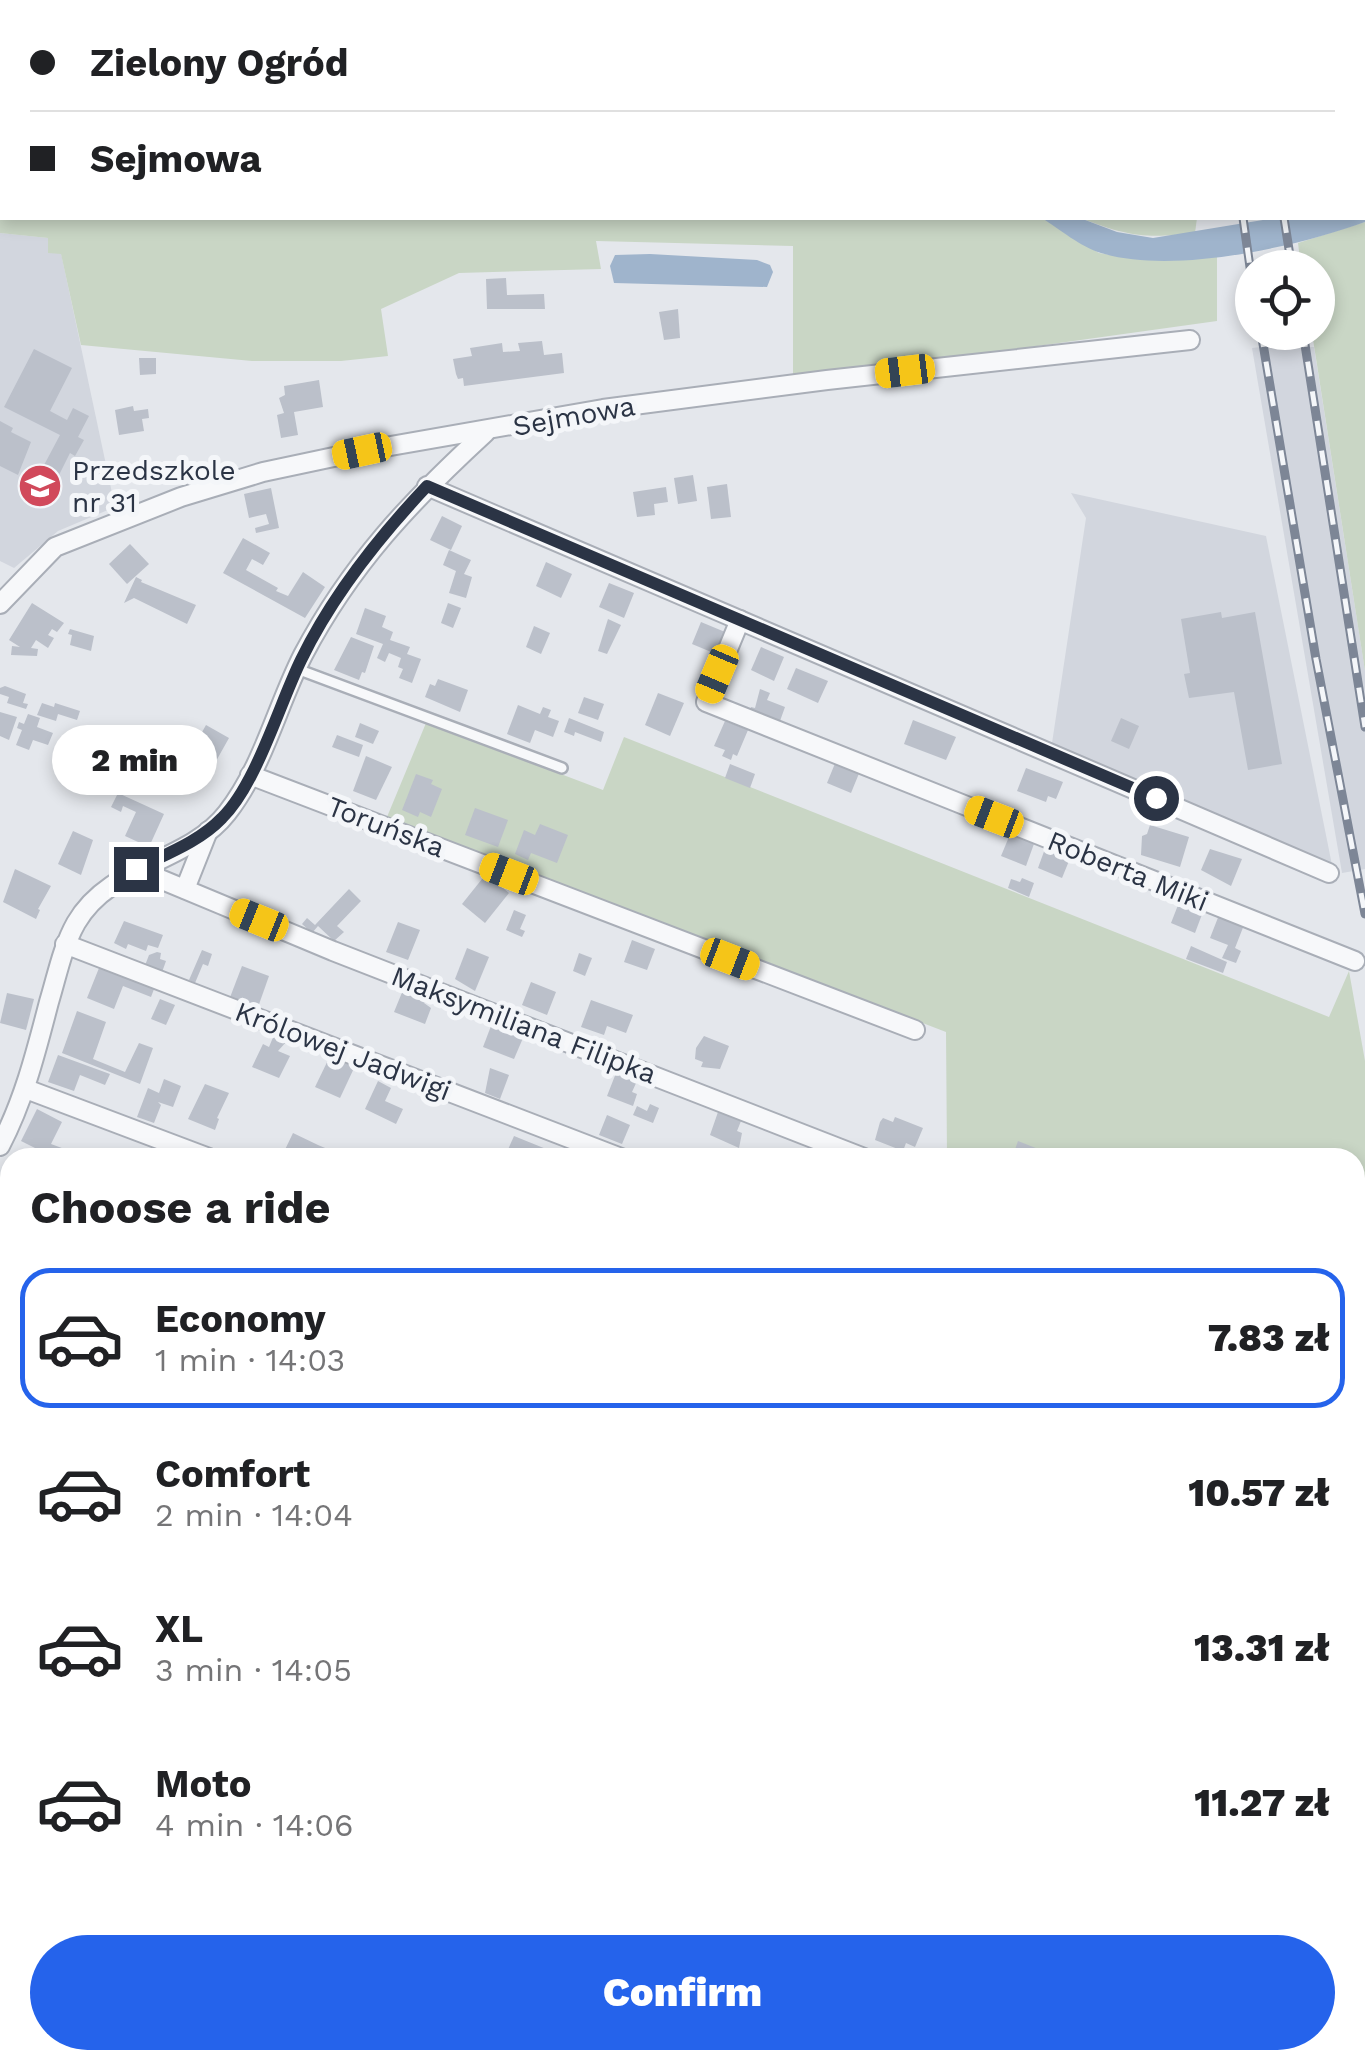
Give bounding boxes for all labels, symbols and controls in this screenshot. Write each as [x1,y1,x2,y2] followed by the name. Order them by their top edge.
[90,41,349,85] text: Zielony Ogród
[90,137,261,181] text: Sejmowa
[1235,250,1335,350] map controls
[1235,250,1335,350] button: locate
[873,352,937,390] car
[510,389,638,443] street label: Sejmowa
[330,430,394,472] car
[72,454,236,519] place label: Przedszkole nr 31
[17,463,63,509] school or university icon: Przedszkole nr 31
[691,641,743,707] car
[54,724,218,794] callout: 2 min
[91,741,178,779] text: 2 min
[1134,776,1179,821] route start
[323,790,449,864] street label: Toruńska
[961,792,1027,842] car
[1043,824,1213,918] street label: Roberta Miki
[114,847,159,892] route end
[476,849,542,899] car
[226,895,292,945] car
[697,934,763,984] car
[387,959,661,1091] street label: Maksymiliana Filipka
[230,995,456,1107] street label: Królowej Jadwigi
[30,1181,330,1234] text: Choose a ride
[35,1293,125,1383] icon: car
[155,1297,326,1341] text: Economy
[1208,1316,1330,1360] text: 7.83 zł
[155,1341,345,1379] text: 1 min · 14:03
[35,1448,125,1538] icon: car
[155,1452,310,1496] text: Comfort
[1188,1471,1330,1515] text: 10.57 zł
[155,1496,353,1534] text: 2 min · 14:04
[35,1603,125,1693] icon: car
[155,1607,203,1651] text: XL
[1194,1626,1330,1670] text: 13.31 zł
[155,1651,352,1689] text: 3 min · 14:05
[35,1758,125,1848] icon: car
[155,1762,251,1806] text: Moto
[1194,1781,1330,1825] text: 11.27 zł
[155,1806,354,1844] text: 4 min · 14:06
[30,1935,1335,2050] button: Confirm

